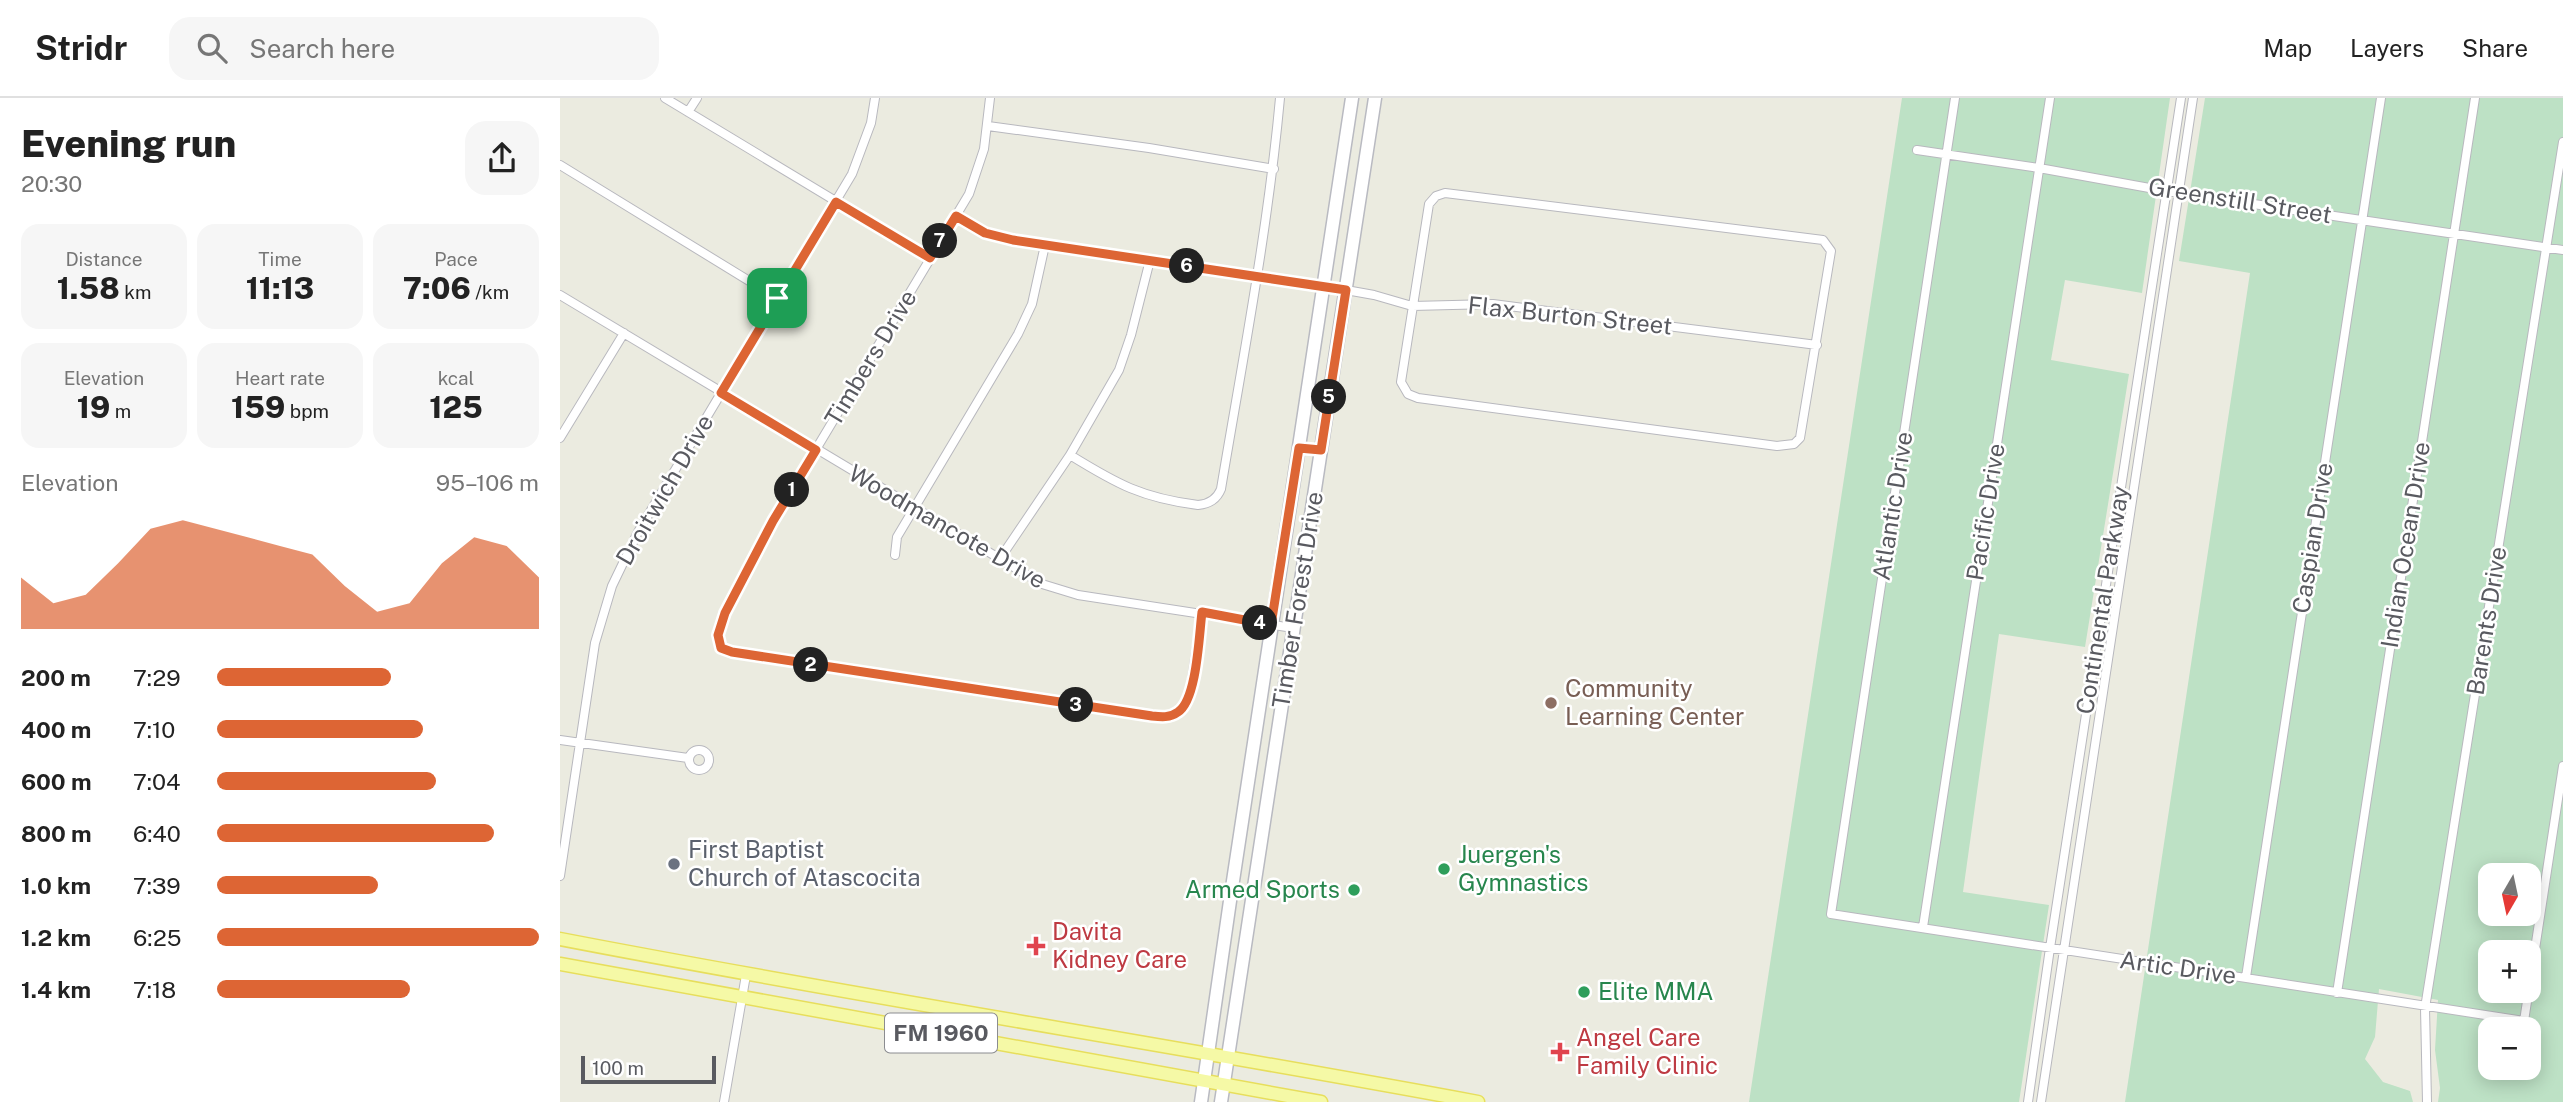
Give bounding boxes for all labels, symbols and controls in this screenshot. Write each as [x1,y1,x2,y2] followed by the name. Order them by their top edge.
[169,17,659,80] search box
[35,29,127,67] text: Stridr
[193,29,231,67] icon: search
[249,33,395,64] text: Search here
[2263,34,2312,62] text: Map
[2350,34,2424,62] text: Layers
[2462,34,2528,62] text: Share
[21,121,236,166] text: Evening run
[465,121,539,195] button: share
[21,170,82,197] text: 20:30
[2147,172,2334,228] street label: Greenstill Street
[922,223,958,258] pin: 7
[934,229,945,251] text: 7
[65,248,143,270] text: Distance
[258,248,302,270] text: Time
[434,248,478,270] text: Pace
[1170,248,1204,284] pin: 6
[1180,254,1193,276] text: 6
[747,268,807,328] pin
[57,270,120,306] text: 1.58
[246,270,314,306] text: 11:13
[403,270,471,306] text: 7:06
[758,279,796,317] icon: arrive
[120,281,151,303] text: km
[471,281,509,303] text: /km
[819,284,922,431] street label: Timbers Drive
[1467,290,1674,340] street label: Flax Burton Street
[64,367,144,389] text: Elevation
[235,367,325,389] text: Heart rate
[438,367,474,389] text: kcal
[1312,380,1346,414] pin: 5
[1322,385,1335,407] text: 5
[77,389,110,425] text: 19
[231,389,285,425] text: 159
[429,389,483,425] text: 125
[110,400,131,422] text: m
[285,400,329,422] text: bpm
[610,409,719,570] street label: Droitwich Drive
[1866,429,1918,582] street label: Atlantic Drive
[2375,440,2435,650] street label: Indian Ocean Drive
[1960,441,2010,583] street label: Pacific Drive
[844,458,1051,594] street label: Woodmancote Drive
[2286,460,2338,615] street label: Caspian Drive
[21,469,119,496] text: Elevation
[436,469,539,496] text: 95–106 m
[775,472,810,508] pin: 1
[787,478,796,500] text: 1
[2070,483,2134,716] street label: Continental Parkway
[1266,490,1328,710] street label: Timber Forest Drive
[2460,545,2512,697] street label: Barents Drive
[1242,606,1278,640] pin: 4
[1253,611,1266,633] text: 4
[793,648,828,682] pin: 2
[804,653,817,675] text: 2
[21,664,91,691] text: 200 m
[133,664,181,691] text: 7:29
[1565,674,1744,730] place label: Community Learning Center
[1058,688,1094,722] pin: 3
[1069,693,1082,715] text: 3
[1543,695,1559,711] marker: Community Learning Center
[21,716,91,743] text: 400 m
[133,716,175,743] text: 7:10
[21,768,91,795] text: 600 m
[133,768,181,795] text: 7:04
[21,820,92,847] text: 800 m
[133,820,181,847] text: 6:40
[688,835,920,891] place label: First Baptist Church of Atascocita
[1458,840,1588,896] place label: Juergen's Gymnastics
[666,856,682,872] marker: First Baptist Church of Atascocita
[1436,861,1452,877] marker: Juergen's Gymnastics
[2478,863,2541,926] north arrow
[2478,863,2541,1080] map controls
[21,872,91,899] text: 1.0 km
[133,872,181,899] text: 7:39
[1185,875,1340,903] place label: Armed Sports
[1346,882,1362,898] marker: Armed Sports
[1052,917,1187,973] place label: Davita Kidney Care
[21,924,91,951] text: 1.2 km
[133,924,181,951] text: 6:25
[1026,936,1046,956] marker: Davita Kidney Care
[2478,940,2541,1003] button: +
[2118,945,2238,989] street label: Artic Drive
[21,976,91,1003] text: 1.4 km
[133,976,176,1003] text: 7:18
[1598,977,1714,1005] place label: Elite MMA
[1576,984,1592,1000] marker: Elite MMA
[885,1014,997,1052] road number: FM 1960
[2478,1017,2541,1080] button: −
[1576,1023,1718,1079] place label: Angel Care Family Clinic
[1550,1042,1570,1062] marker: Angel Care Family Clinic
[581,1053,716,1085] scale bar
[592,1057,644,1079] text: 100 m

